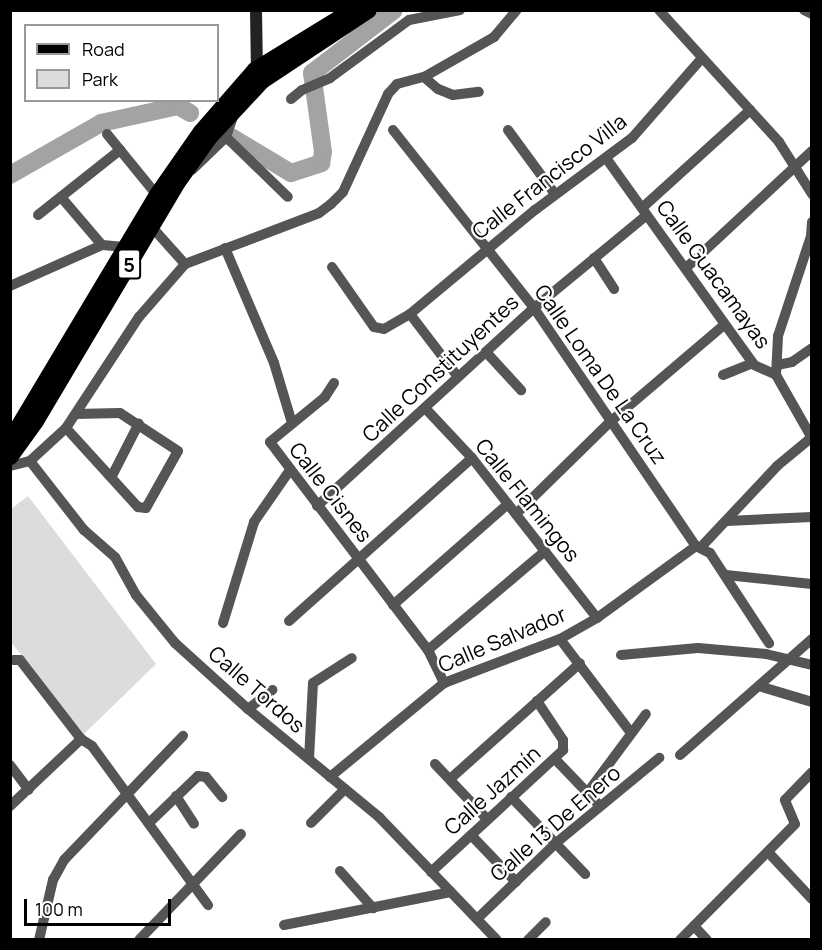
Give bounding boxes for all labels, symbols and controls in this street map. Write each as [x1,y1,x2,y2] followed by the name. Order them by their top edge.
[24,24,219,102] legend
[82,37,125,61] text: Road
[82,67,118,91] text: Park
[467,108,631,244] street label: Calle Francisco Villa
[652,195,776,353] street label: Calle Guacamayas
[117,247,141,281] road number: 5
[530,279,672,469] street label: Calle Loma De La Cruz
[357,289,523,447] street label: Calle Constituyentes
[471,433,585,567] street label: Calle Flamingos
[284,437,378,547] street label: Calle Cisnes
[434,601,570,677] street label: Calle Salvador
[204,640,310,738] street label: Calle Tordos
[439,740,545,840] street label: Calle Jazmín
[485,760,625,886] street label: Calle 13 De Enero
[27,887,174,925] scale bar
[35,897,83,921] text: 100 m

